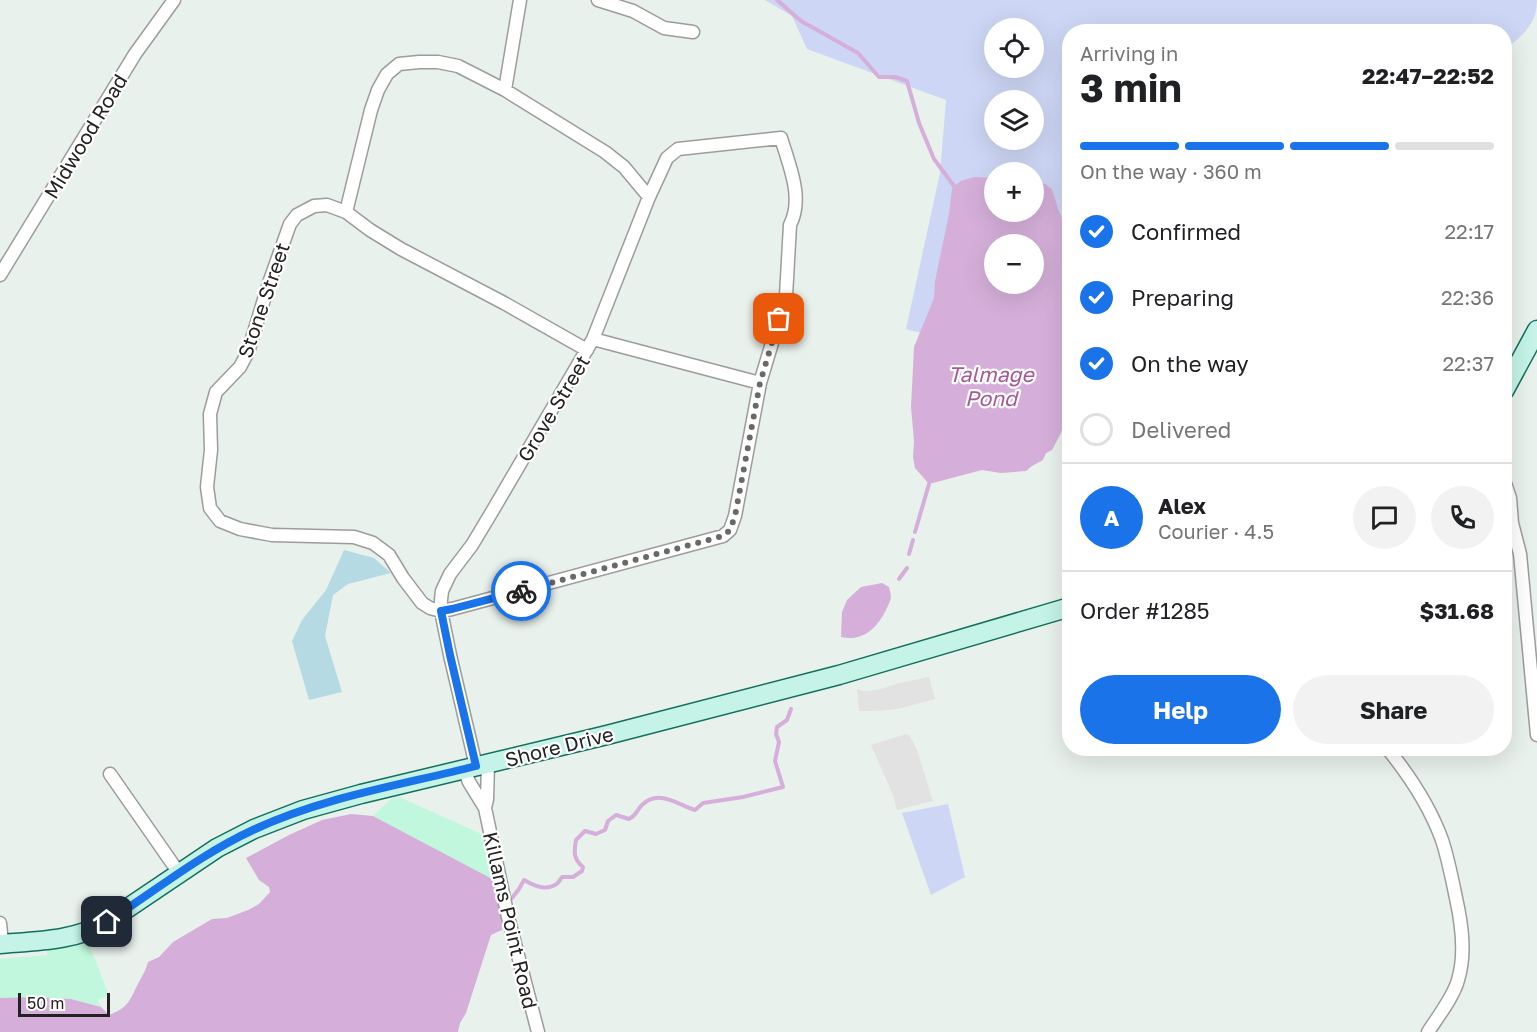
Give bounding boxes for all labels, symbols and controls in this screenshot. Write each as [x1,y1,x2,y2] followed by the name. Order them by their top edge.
[984,18,1044,294] map controls
[984,18,1044,78] button: locate
[1080,41,1178,65] text: Arriving in
[1362,62,1494,89] text: 22:47–22:52
[1080,64,1182,111] text: 3 min
[38,69,132,203] street label: Midwood Road
[984,90,1044,150] button: layers
[1080,159,1262,183] text: On the way · 360 m
[984,162,1044,222] button: +
[1080,215,1113,248] icon: check
[1131,218,1241,245] text: Confirmed
[1445,219,1494,243] text: 22:17
[984,234,1044,294] button: −
[232,239,294,361] street label: Stone Street
[1080,281,1113,314] icon: check
[1131,284,1234,311] text: Preparing
[1441,285,1494,309] text: 22:36
[753,293,804,344] pin
[762,302,795,335] icon: bag
[1080,347,1113,380] icon: check
[512,350,594,466] street label: Grove Street
[1131,350,1249,377] text: On the way
[1443,351,1494,375] text: 22:37
[948,361,1035,411] water label: Talmage Pond
[1131,416,1231,443] text: Delivered
[1353,486,1416,549] button: chat
[1431,486,1494,549] button: phone
[1158,492,1206,519] text: Alex
[1104,504,1119,531] text: A
[1158,519,1274,543] text: Courier · 4.5
[491,561,551,621] courier
[505,575,538,608] icon: bike
[1080,597,1210,624] text: Order #1285
[1419,597,1494,624] text: $31.68
[1080,675,1281,744] button: Help
[1293,675,1494,744] button: Share
[502,721,616,771] street label: Shore Drive
[479,829,543,1011] street label: Killams Point Road
[81,896,132,947] pin
[90,905,123,938] icon: home
[18,990,110,1018] scale bar
[27,993,64,1013] text: 50 m

